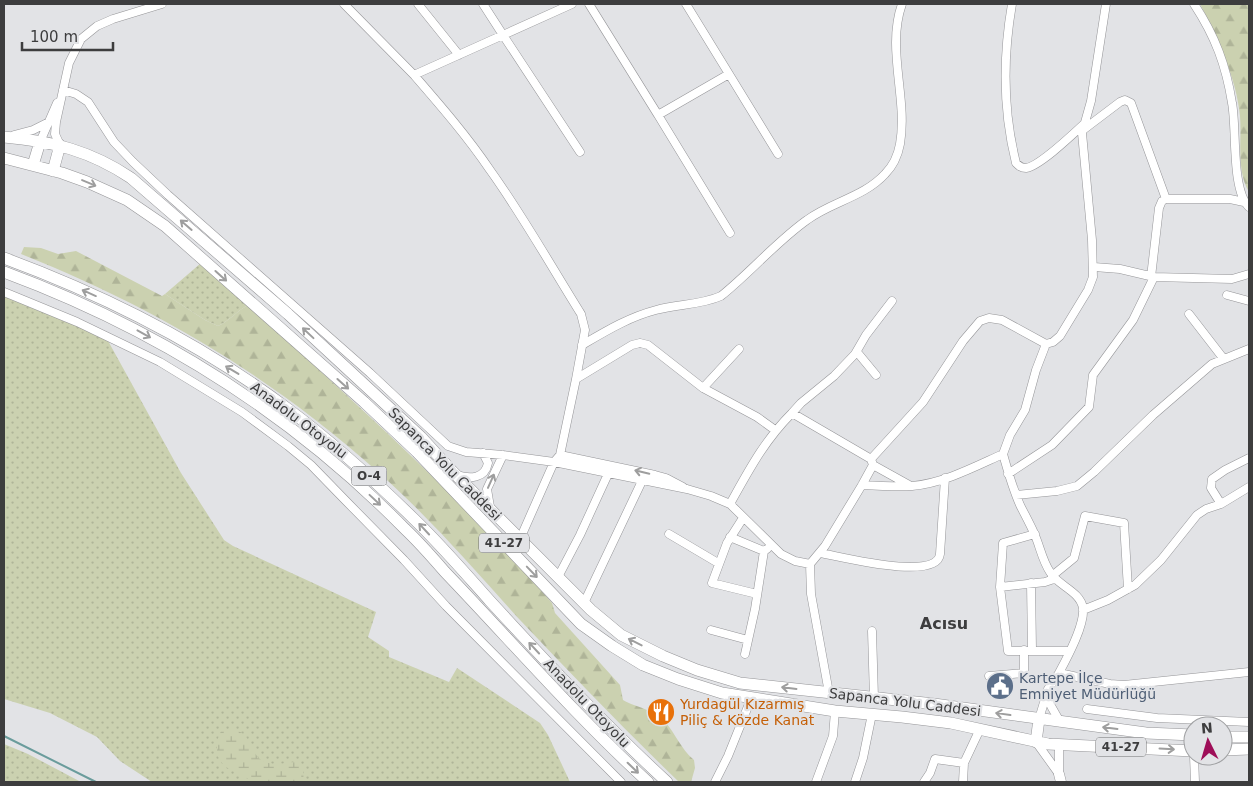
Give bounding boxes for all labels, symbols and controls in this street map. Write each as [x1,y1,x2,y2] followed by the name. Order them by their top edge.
[22,20,114,52] scale bar
[30,28,78,46] text: 100 m
[81,179,96,188] one-way arrow
[180,220,193,231] one-way arrow
[215,270,228,282] one-way arrow
[82,287,97,297] one-way arrow
[301,327,314,339] one-way arrow
[137,330,151,340] one-way arrow
[225,365,239,375] one-way arrow
[336,378,349,389] one-way arrow
[248,379,350,461] street label: Anadolu Otoyolu
[385,404,505,524] street label: Sapanca Yolu Caddesi
[352,466,386,486] road number: O-4
[634,467,650,476] one-way arrow
[486,474,496,489] one-way arrow
[369,494,382,506] one-way arrow
[418,523,430,535] one-way arrow
[479,534,529,552] road number: 41-27
[526,566,538,579] one-way arrow
[920,614,968,633] district label: Acısu
[628,637,643,646] one-way arrow
[528,642,540,655] one-way arrow
[541,656,633,750] street label: Anadolu Otoyolu
[1019,669,1156,702] place label: Kartepe İlçe Emniyet Müdürlüğü
[985,671,1015,701] public building icon: Kartepe İlçe Emniyet Müdürlüğü
[782,683,798,693] one-way arrow
[828,685,982,719] street label: Sapanca Yolu Caddesi
[679,696,815,728] place label: Yurdagül Kızarmış Piliç & Közde Kanat
[646,697,676,727] restaurant icon: Yurdagül Kızarmış Piliç & Közde Kanat
[995,709,1011,719] one-way arrow
[1183,716,1233,766] north arrow
[1200,720,1213,737] text: N
[1102,723,1118,733] one-way arrow
[1096,738,1146,756] road number: 41-27
[1159,745,1175,754] one-way arrow
[627,762,639,774] one-way arrow

